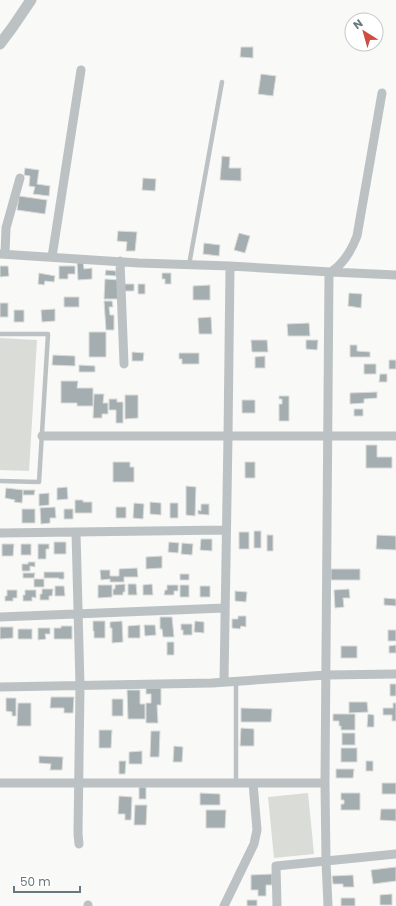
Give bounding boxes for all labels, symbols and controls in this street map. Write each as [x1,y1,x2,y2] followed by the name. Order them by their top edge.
[344,12,384,52] north arrow
[350,15,366,33] text: N
[14,868,80,894] scale bar
[20,873,51,890] text: 50 m

